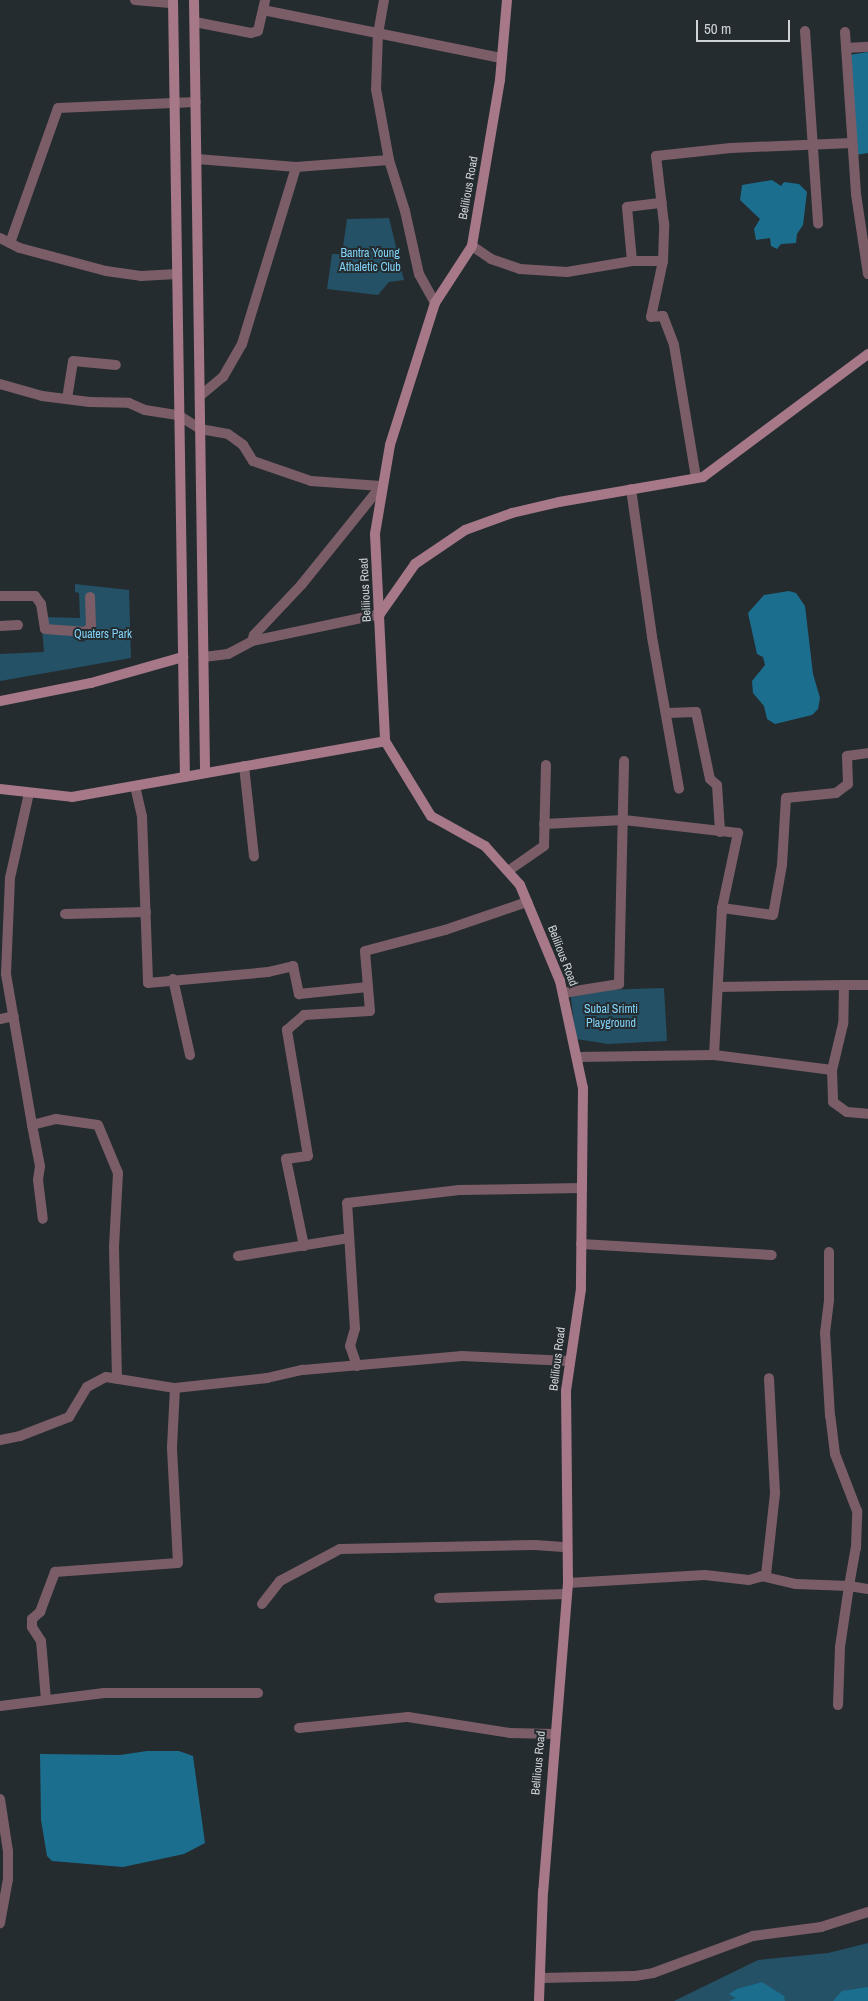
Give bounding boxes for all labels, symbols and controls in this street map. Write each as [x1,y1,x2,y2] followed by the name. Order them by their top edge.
[698,10,792,42] scale bar
[704,18,731,39] text: 50 m
[456,155,482,221] street label: Belilious Road
[339,247,401,275] park label: Bantra Young Athaletic Club
[357,558,375,622] street label: Belilious Road
[74,628,132,642] park label: Quaters Park
[544,924,580,988] street label: Belilious Road
[584,1003,638,1031] park label: Subal Srimti Playground
[547,1326,569,1392] street label: Belilious Road
[529,1730,549,1796] street label: Belilious Road

